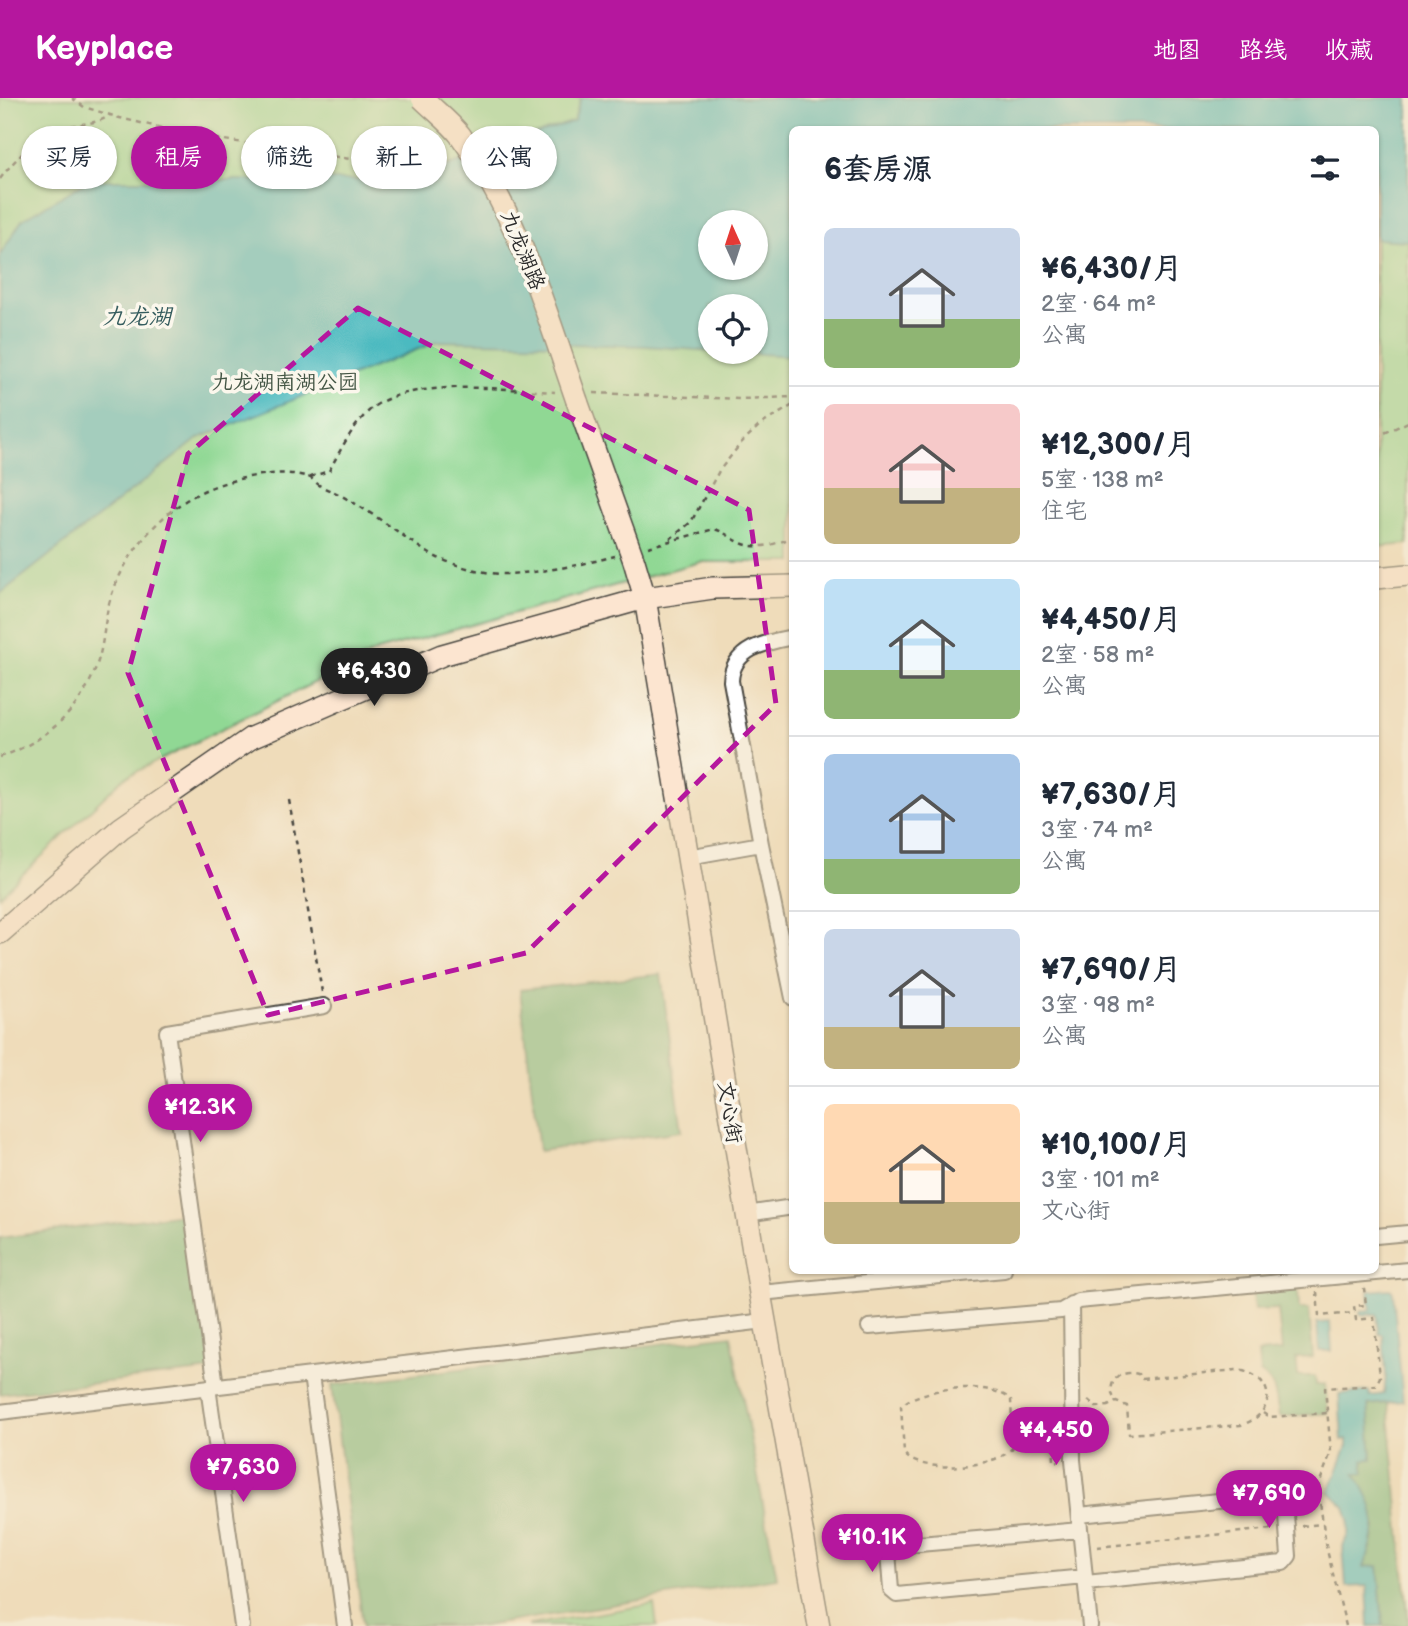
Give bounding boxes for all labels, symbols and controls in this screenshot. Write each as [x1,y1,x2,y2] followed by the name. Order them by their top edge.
[35,29,173,69] text: Keyplace
[1153,36,1201,65] text: 地图
[1239,36,1287,65] text: 路线
[1325,36,1373,65] text: 收藏
[21,126,117,189] chip: 买房
[131,126,227,189] chip: 租房
[241,126,337,189] chip: 筛选
[351,126,447,189] chip: 新上
[461,126,557,189] chip: 公寓
[1306,149,1344,187] icon: filters
[824,152,932,188] text: 6套房源
[495,207,550,294] street label: 九龙湖路
[698,210,768,280] north arrow
[698,210,768,364] map controls
[1041,251,1183,287] text: ¥6,430/月
[880,256,964,340] icon: home
[1041,290,1156,318] text: 2室 · 64 m²
[698,294,768,364] button: locate
[103,303,174,331] water label: 九龙湖
[1041,321,1087,349] text: 公寓
[212,370,359,395] park label: 九龙湖南湖公园
[1041,427,1196,463] text: ¥12,300/月
[880,432,964,516] icon: home
[1041,466,1164,494] text: 5室 · 138 m²
[1041,497,1087,525] text: 住宅
[1041,602,1182,638] text: ¥4,450/月
[880,607,964,691] icon: home
[1041,641,1154,669] text: 2室 · 58 m²
[317,648,431,708] pin: ¥6,430
[337,657,411,685] text: ¥6,430
[1041,672,1087,700] text: 公寓
[1041,777,1181,813] text: ¥7,630/月
[880,782,964,866] icon: home
[1041,816,1153,844] text: 3室 · 74 m²
[1041,847,1087,875] text: 公寓
[1041,952,1181,988] text: ¥7,690/月
[880,957,964,1041] icon: home
[1041,991,1155,1019] text: 3室 · 98 m²
[1041,1022,1087,1050] text: 公寓
[712,1079,747,1145] street label: 文心街
[143,1084,257,1144] pin: ¥12.3K
[164,1093,236,1121] text: ¥12.3K
[1041,1127,1192,1163] text: ¥10,100/月
[880,1132,964,1216] icon: home
[1041,1166,1160,1194] text: 3室 · 101 m²
[1041,1197,1110,1225] text: 文心街
[999,1408,1113,1467] pin: ¥4,450
[1019,1416,1093,1444] text: ¥4,450
[186,1444,300,1504] pin: ¥7,630
[206,1453,280,1481] text: ¥7,630
[1212,1470,1326,1530] pin: ¥7,690
[1232,1479,1306,1507] text: ¥7,690
[815,1514,929,1574] pin: ¥10.1K
[838,1523,906,1551] text: ¥10.1K

